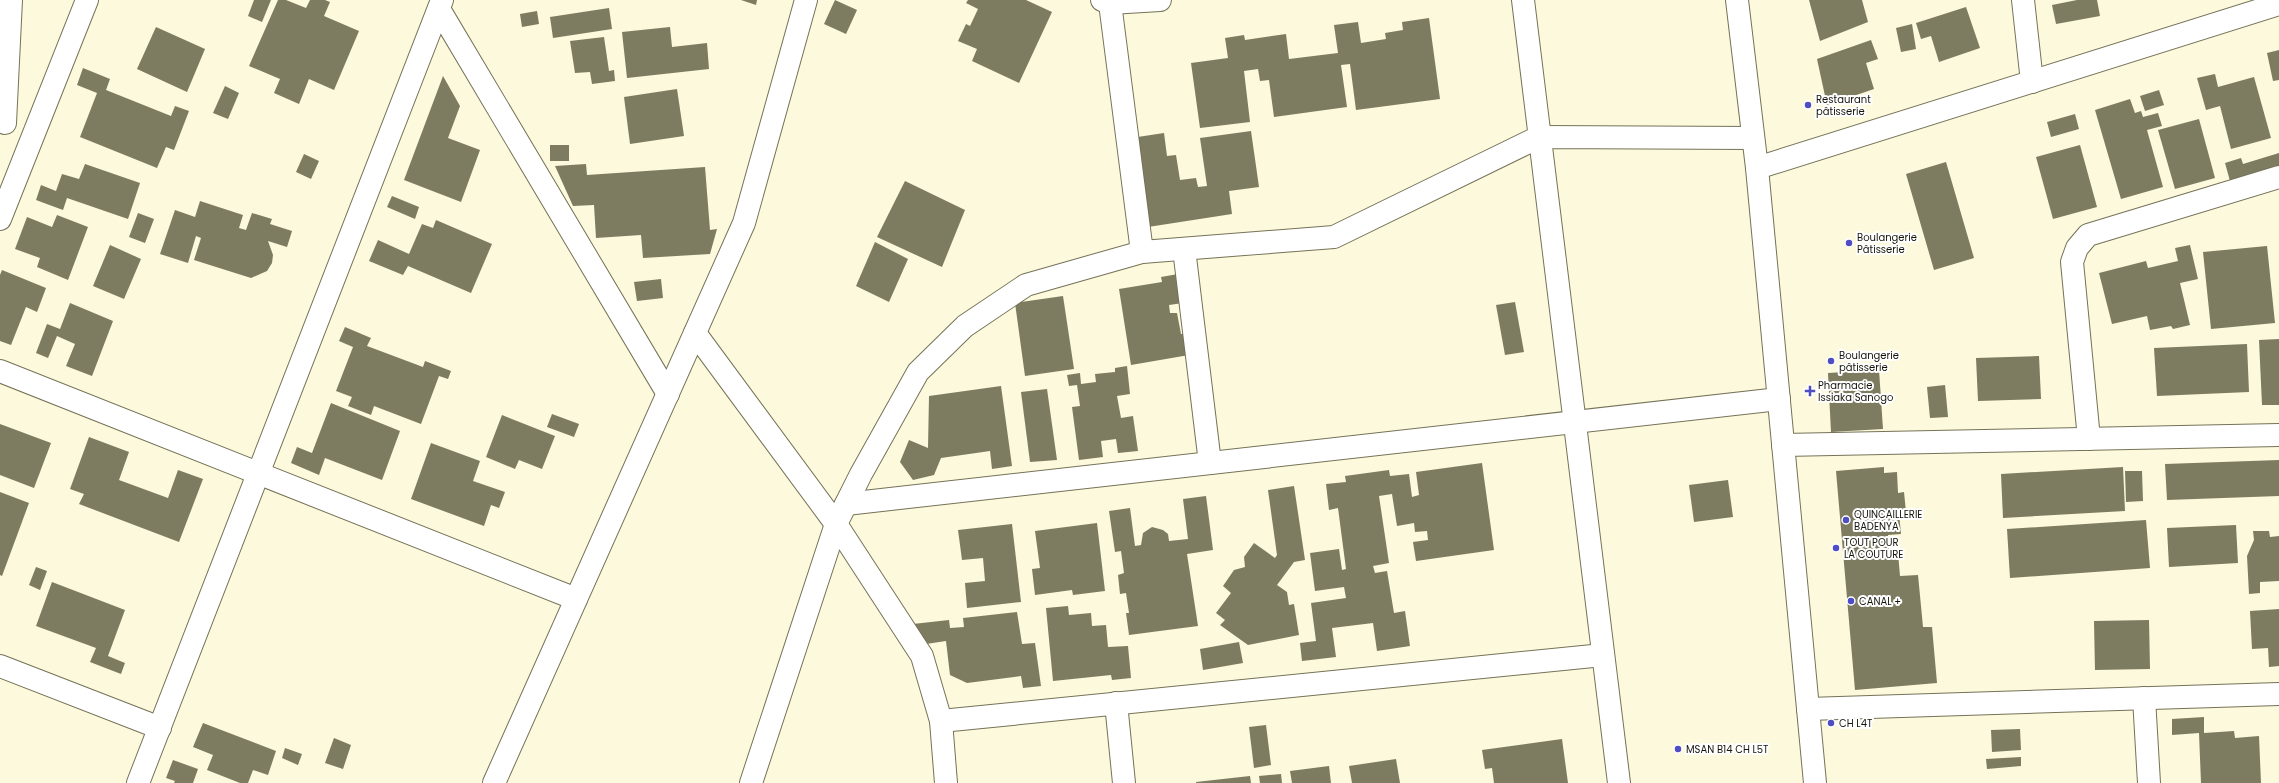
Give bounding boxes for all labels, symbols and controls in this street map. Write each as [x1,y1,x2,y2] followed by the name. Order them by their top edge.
[1816,92,1871,119] place label: Restaurant pâtisserie
[1803,100,1813,110] marker: Restaurant pâtisserie
[1857,230,1917,257] place label: Boulangerie Pâtisserie
[1844,238,1854,248] marker: Boulangerie Pâtisserie
[1839,348,1899,375] place label: Boulangerie pâtisserie
[1826,356,1836,366] marker: Boulangerie pâtisserie
[1818,378,1893,405] place label: Pharmacie Issiaka Sanogo
[1805,386,1815,396] marker: Pharmacie Issiaka Sanogo
[1854,507,1922,534] place label: QUINCAILLERIE BADENYA
[1841,515,1851,525] marker: QUINCAILLERIE BADENYA
[1844,535,1903,562] place label: TOUT POUR LA COUTURE
[1831,543,1841,553] marker: TOUT POUR LA COUTURE
[1859,594,1901,609] place label: CANAL +
[1846,596,1856,606] marker: CANAL +
[1839,716,1873,731] place label: CH L4T
[1826,718,1836,728] marker: CH L4T
[1686,742,1769,757] place label: MSAN B14 CH L5T
[1673,744,1683,754] marker: MSAN B14 CH L5T

